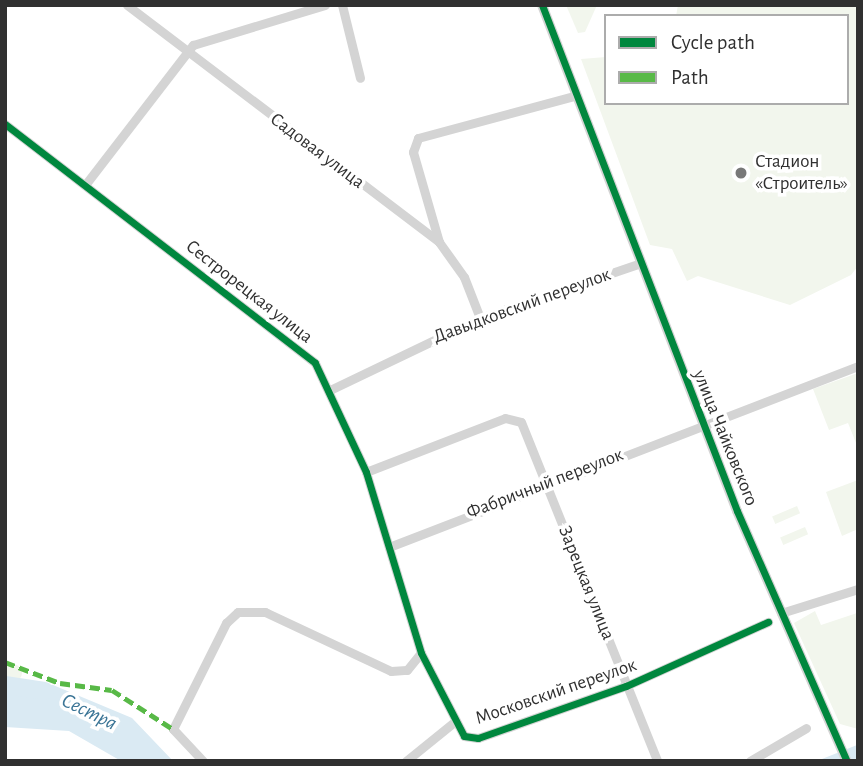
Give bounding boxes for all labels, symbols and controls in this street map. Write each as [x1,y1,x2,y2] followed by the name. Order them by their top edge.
[604,14,849,105] legend
[671,32,755,53] text: Cycle path
[671,67,709,88] text: Path
[265,108,369,194] street label: Садовая улица
[755,151,848,195] place label: Стадион «Строитель»
[733,165,749,181] marker: Стадион «Строитель»
[181,235,317,349] street label: Сестрорецкая улица
[430,263,614,349] street label: Давыдковский переулок
[687,367,763,509] street label: улица Чайковского
[463,444,627,524] street label: Фабричный переулок
[553,523,619,643] street label: Зарецкая улица
[473,654,639,730] street label: Московский переулок
[57,688,121,736] water label: Сестра

